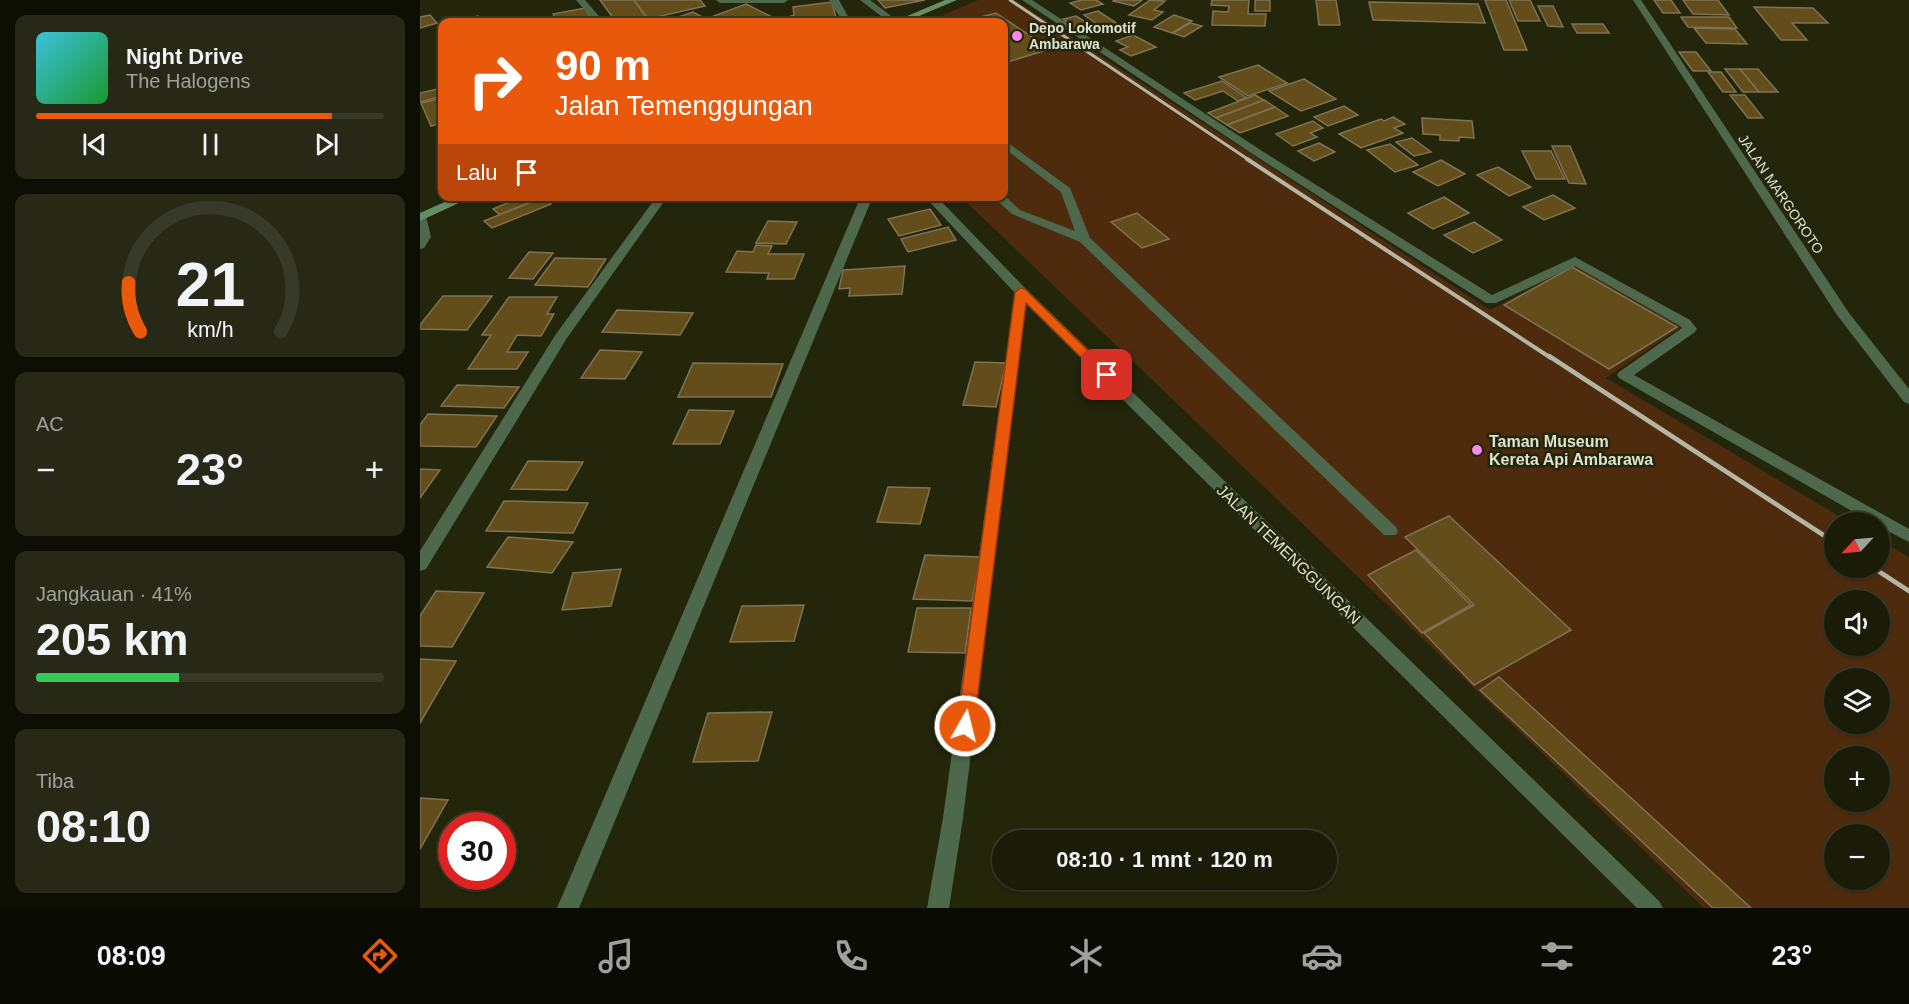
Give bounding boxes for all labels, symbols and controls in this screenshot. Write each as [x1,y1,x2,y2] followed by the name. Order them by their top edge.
[1029,20,1136,52] place label: Depo Lokomotif Ambarawa
[1010,29,1024,43] marker: Depo Lokomotif Ambarawa
[456,42,534,120] icon: right
[555,42,651,89] text: 90 m
[126,44,243,69] text: Night Drive
[126,70,251,92] text: The Halogens
[555,91,813,121] text: Jalan Temenggungan
[78,128,111,161] icon: previous
[194,128,227,161] icon: pause
[310,128,343,161] icon: next
[1735,131,1827,257] street label: JALAN MARGOROTO
[510,156,543,189] icon: arrive
[456,160,498,185] text: Lalu
[175,251,245,320] text: 21
[187,319,233,343] text: km/h
[1081,349,1132,400] pin
[1090,358,1123,391] icon: arrive
[36,413,64,435] text: AC
[1489,433,1653,468] place label: Taman Museum Kereta Api Ambarawa
[1470,443,1484,457] marker: Taman Museum Kereta Api Ambarawa
[176,444,244,495] text: 23°
[36,451,55,488] text: −
[365,451,384,488] text: +
[1213,481,1364,627] street label: JALAN TEMENGGUNGAN
[1824,512,1890,578] north arrow
[1824,512,1890,890] map controls
[36,583,192,605] text: Jangkauan · 41%
[1824,590,1890,656] button: sound
[36,614,189,665] text: 205 km
[1824,668,1890,734] button: layers
[933,694,997,758] position arrow
[1824,746,1890,812] button: +
[36,770,74,792] text: Tiba
[36,801,151,852] text: 08:10
[438,812,516,890] speed limit sign: 30
[1824,824,1890,890] button: −
[1056,847,1273,872] text: 08:10 · 1 mnt · 120 m
[359,935,401,977] icon: directions
[595,935,637,977] icon: music
[830,935,872,977] icon: phone
[1065,935,1107,977] icon: climate
[1301,935,1343,977] icon: car
[1536,935,1578,977] icon: filters
[97,941,166,971] text: 08:09
[1771,941,1812,971] text: 23°

